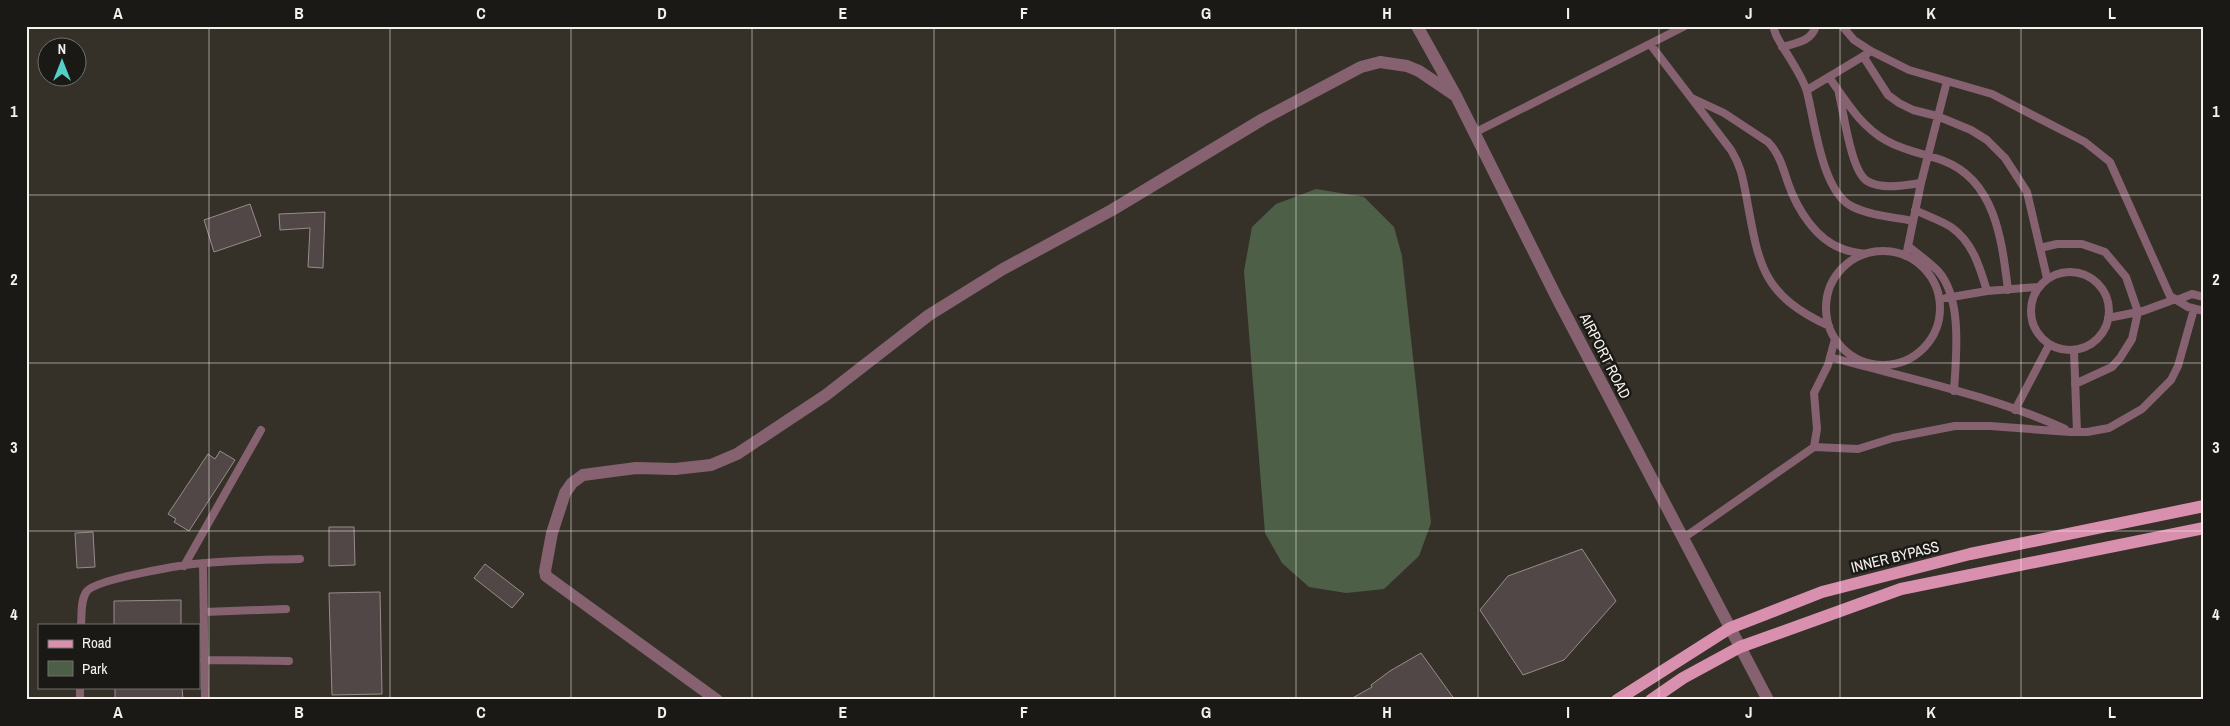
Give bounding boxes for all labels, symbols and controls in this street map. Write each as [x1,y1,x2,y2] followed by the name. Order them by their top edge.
[113,2,123,24] text: A
[294,2,304,24] text: B
[476,2,486,24] text: C
[657,2,667,24] text: D
[839,2,848,24] text: E
[1020,2,1028,24] text: F
[1201,2,1211,24] text: G
[1382,2,1392,24] text: H
[1566,2,1570,24] text: I
[1745,2,1753,24] text: J
[1926,2,1936,24] text: K
[2108,2,2116,24] text: L
[38,38,88,88] north arrow
[58,40,66,58] text: N
[10,100,18,122] text: 1
[2212,100,2220,122] text: 1
[10,268,18,290] text: 2
[2212,268,2220,290] text: 2
[1574,309,1636,402] street label: AIRPORT ROAD
[10,436,18,458] text: 3
[2212,436,2220,458] text: 3
[1849,535,1941,578] street label: INNER BYPASS
[10,603,18,625] text: 4
[2212,603,2220,625] text: 4
[38,624,200,688] legend
[82,632,111,653] text: Road
[82,658,108,679] text: Park
[113,701,123,723] text: A
[294,701,304,723] text: B
[476,701,486,723] text: C
[657,701,667,723] text: D
[839,701,848,723] text: E
[1020,701,1028,723] text: F
[1201,701,1211,723] text: G
[1382,701,1392,723] text: H
[1566,701,1570,723] text: I
[1745,701,1753,723] text: J
[1926,701,1936,723] text: K
[2108,701,2116,723] text: L

